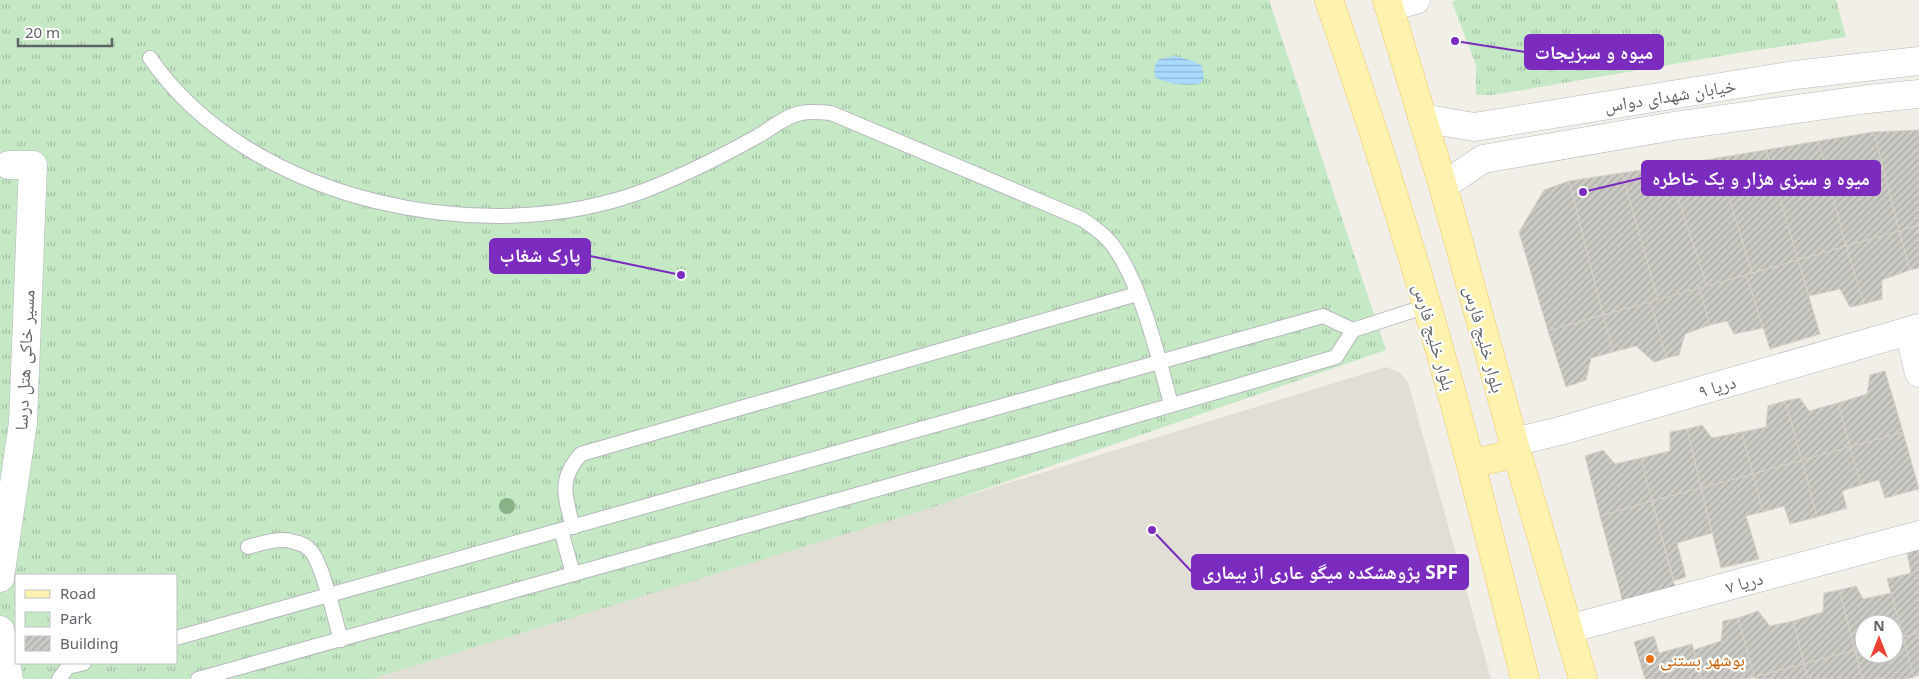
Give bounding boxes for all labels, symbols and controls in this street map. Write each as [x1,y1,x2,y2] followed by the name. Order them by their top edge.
[18,15,111,47] scale bar
[25,22,60,42] text: 20 m
[1525,35,1663,69] callout: میوه و سبزیجات
[1535,39,1653,65] text: میوه و سبزیجات
[1602,73,1738,117] street label: خیابان شهدای دواس
[1642,161,1880,195] callout: میوه‌ و سبزی هزار و یک خاطره
[1652,165,1870,191] text: میوه‌ و سبزی هزار و یک خاطره
[490,239,590,273] callout: پارک شغاب
[500,242,581,268] text: پارک شغاب
[1407,281,1462,393] street label: بلوار خلیج ‌فارس
[1458,283,1511,396] street label: بلوار خلیج‌ فارس
[8,289,40,431] street label: مسیر خاکی هتل درسا
[1695,369,1739,403] street label: دریا ۹
[1192,555,1468,589] callout: پژوهشکده میگو عاری از بیماری SPF
[1202,559,1458,585] text: پژوهشکده میگو عاری از بیماری SPF
[1723,566,1765,598] street label: دریا ۷
[15,574,178,664] legend
[60,583,96,603] text: Road
[60,608,92,628] text: Park
[1854,614,1904,664] north arrow
[1873,616,1885,635] text: N
[60,633,118,653] text: Building
[1660,647,1745,671] place label: بوشهر بستنی
[1644,653,1656,665] marker: بوشهر بستنی

